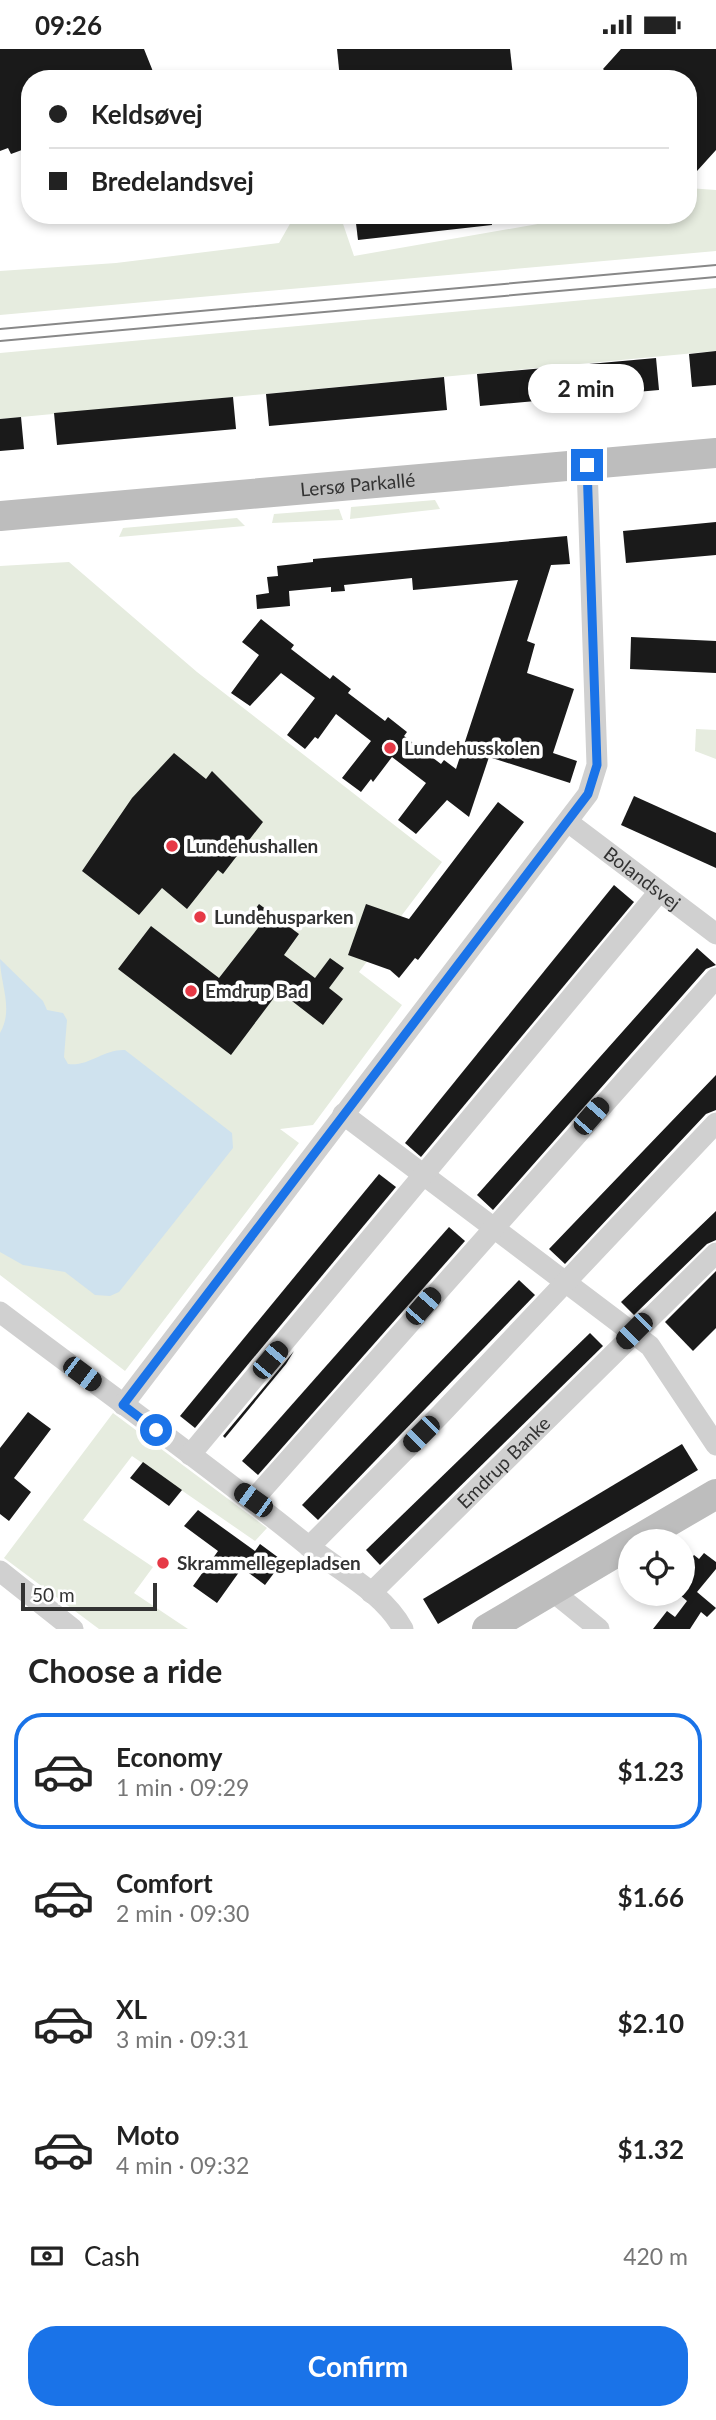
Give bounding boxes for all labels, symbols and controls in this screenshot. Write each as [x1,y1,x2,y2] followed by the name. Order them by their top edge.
[35,9,102,41] text: 09:26
[91,98,203,130] text: Keldsøvej
[91,165,254,197] text: Bredelandsvej
[529,363,645,413] callout: 2 min
[557,374,615,402] text: 2 min
[571,449,603,481] route end
[299,468,416,501] street label: Lersø Parkallé
[404,736,540,759] place label: Lundehusskolen
[382,740,398,756] marker: Lundehusskolen
[186,834,318,857] place label: Lundehushallen
[164,838,180,854] marker: Lundehushallen
[599,841,685,914] street label: Bolandsvej
[214,905,354,928] place label: Lundehusparken
[192,909,208,925] marker: Lundehusparken
[205,979,308,1002] place label: Emdrup Bad
[183,983,199,999] marker: Emdrup Bad
[570,1093,613,1139] car
[402,1283,445,1329] car
[612,1309,657,1353] car
[249,1337,292,1383] car
[59,1353,106,1395] car
[452,1411,554,1513] street label: Emdrup Banke
[399,1412,444,1456] car
[140,1414,172,1446] route start
[230,1479,277,1521] car
[618,1529,695,1606] map controls
[618,1529,695,1606] button: locate
[177,1551,361,1574] place label: Skrammellegepladsen
[155,1555,171,1571] marker: Skrammellegepladsen
[21,1580,158,1612] scale bar
[32,1583,75,1606] text: 50 m
[28,1651,222,1690] text: Choose a ride
[32,1740,95,1803] icon: car
[116,1741,222,1773] text: Economy
[618,1755,684,1787] text: $1.23
[116,1773,249,1801] text: 1 min · 09:29
[32,1866,95,1929] icon: car
[116,1867,213,1899] text: Comfort
[618,1881,684,1913] text: $1.66
[116,1899,249,1927] text: 2 min · 09:30
[32,1992,95,2055] icon: car
[116,1993,147,2025] text: XL
[618,2007,684,2039] text: $2.10
[116,2025,249,2053] text: 3 min · 09:31
[32,2118,95,2181] icon: car
[116,2119,179,2151] text: Moto
[618,2133,684,2165] text: $1.32
[116,2151,249,2179] text: 4 min · 09:32
[28,2237,66,2275] icon: cash
[84,2240,140,2272] text: Cash
[623,2242,688,2270] text: 420 m
[28,2326,688,2406] button: Confirm

